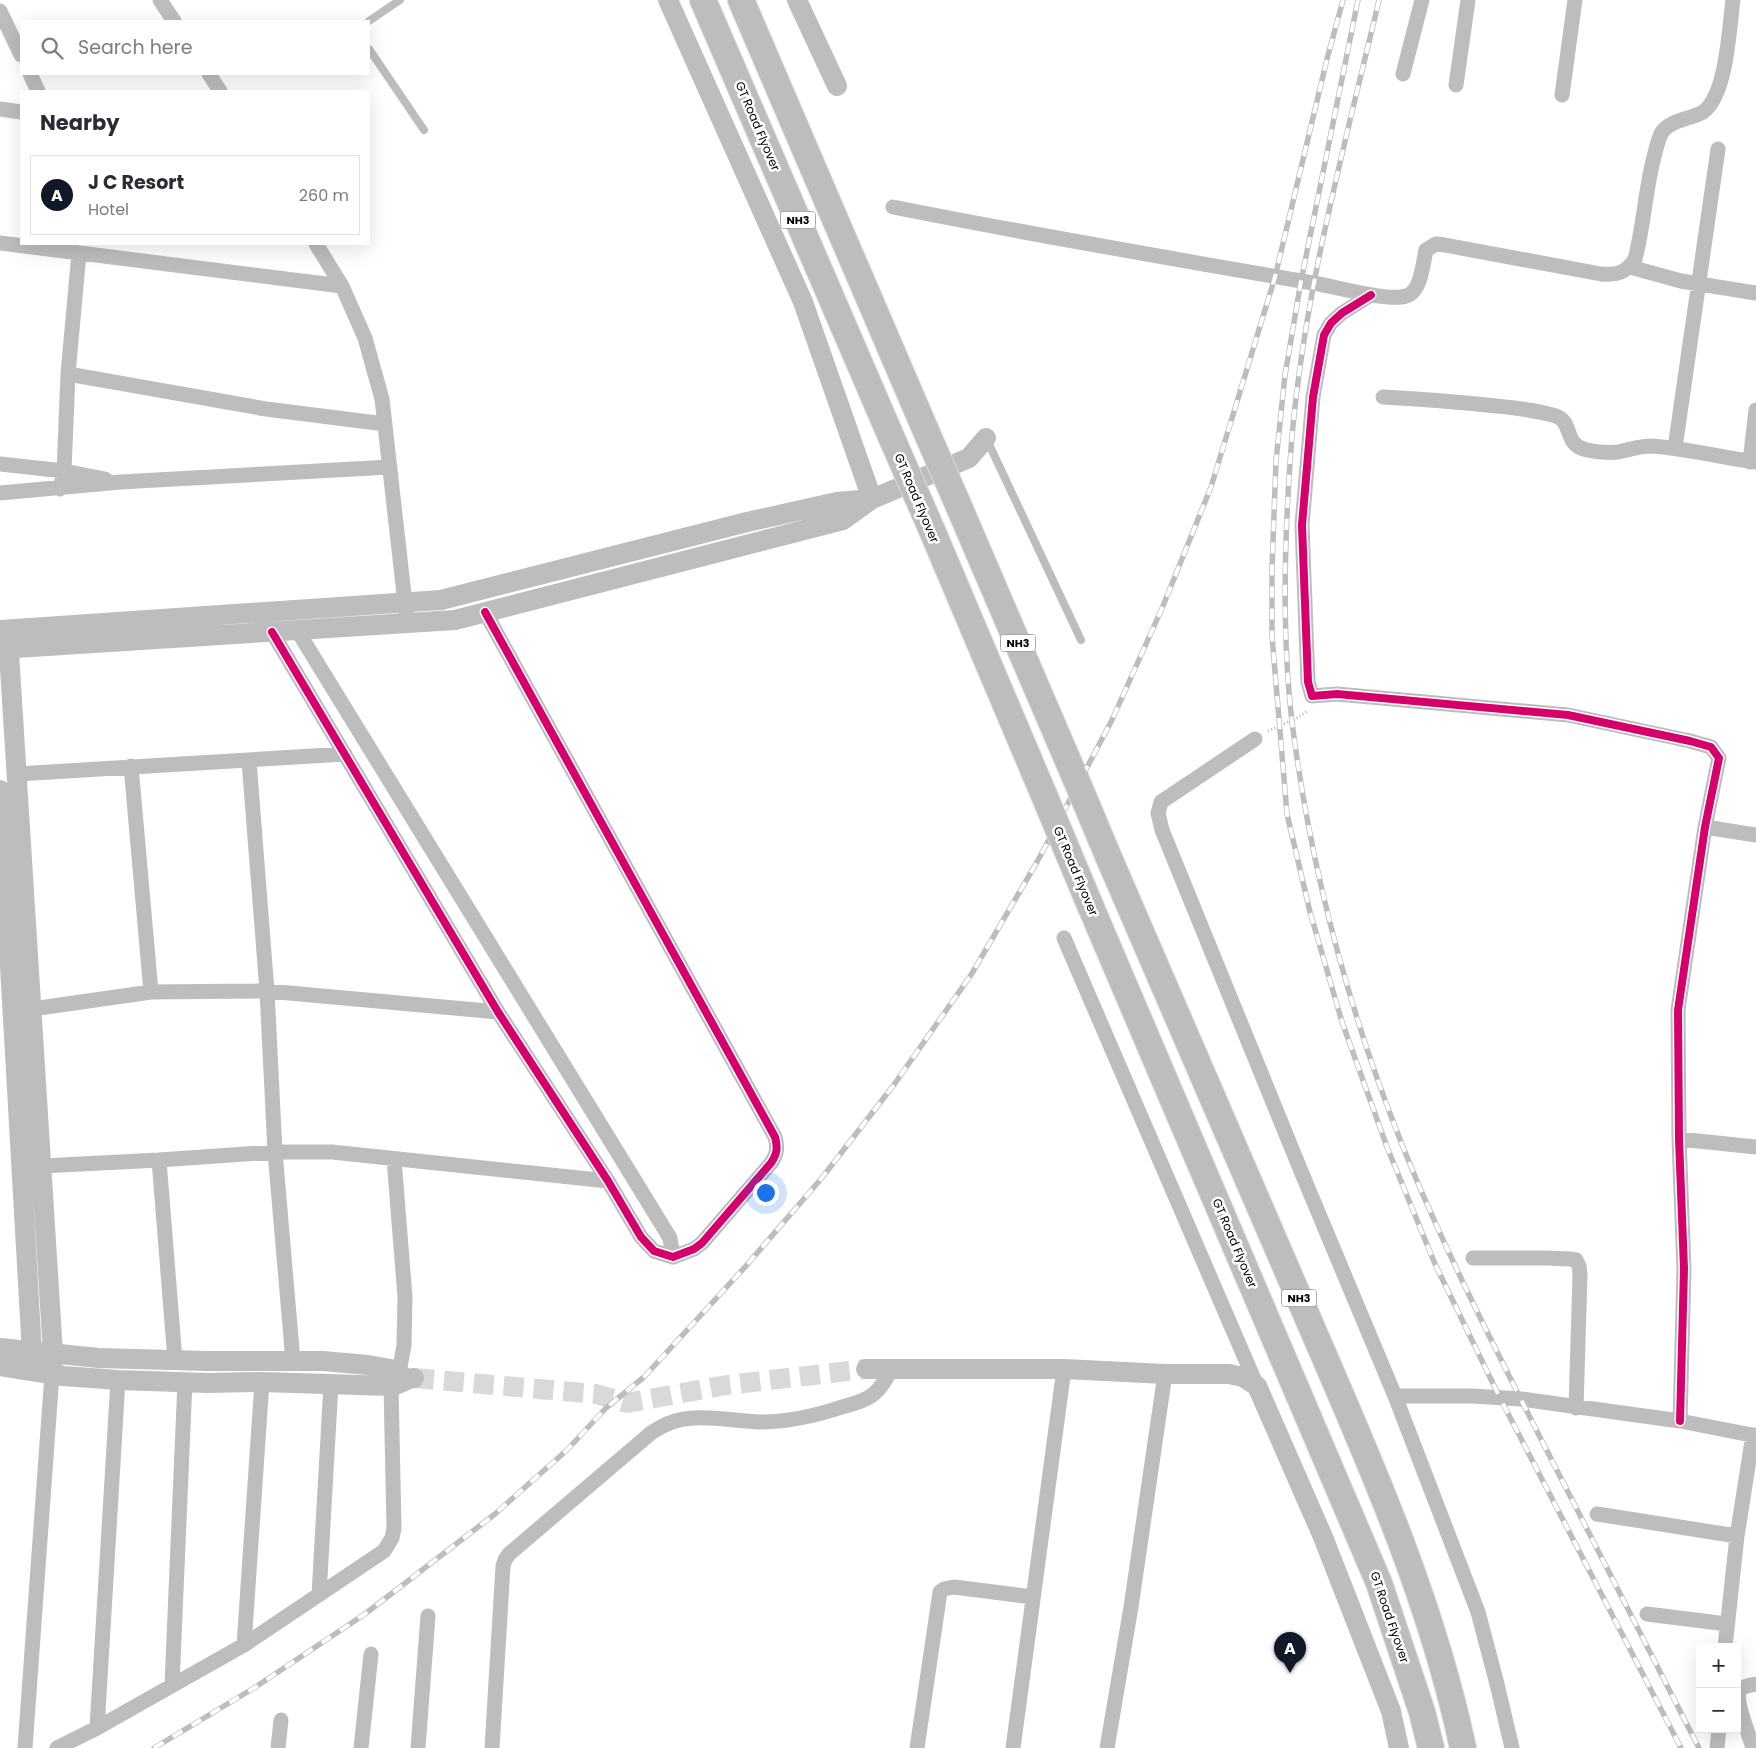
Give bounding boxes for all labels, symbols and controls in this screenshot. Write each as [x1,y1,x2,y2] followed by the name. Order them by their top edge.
[20,20,370,75] search box
[38,34,66,62] icon: search
[78,34,192,61] text: Search here
[732,79,785,174] street label: GT Road Flyover
[40,108,120,137] text: Nearby
[88,169,184,196] text: J C Resort
[51,184,63,207] text: A
[299,184,349,207] text: 260 m
[88,198,129,221] text: Hotel
[780,212,816,228] road number: NH3
[891,451,944,546] street label: GT Road Flyover
[1000,634,1036,651] road number: NH3
[1050,824,1103,919] street label: GT Road Flyover
[753,1180,779,1206] your location
[1209,1196,1262,1291] street label: GT Road Flyover
[1282,1290,1316,1306] road number: NH3
[1366,1569,1414,1665] street label: GT Road Flyover
[1274,1632,1306,1673] pin: A
[1696,1643,1741,1733] map controls
[1696,1643,1741,1688] button: +
[1696,1688,1741,1733] button: −

